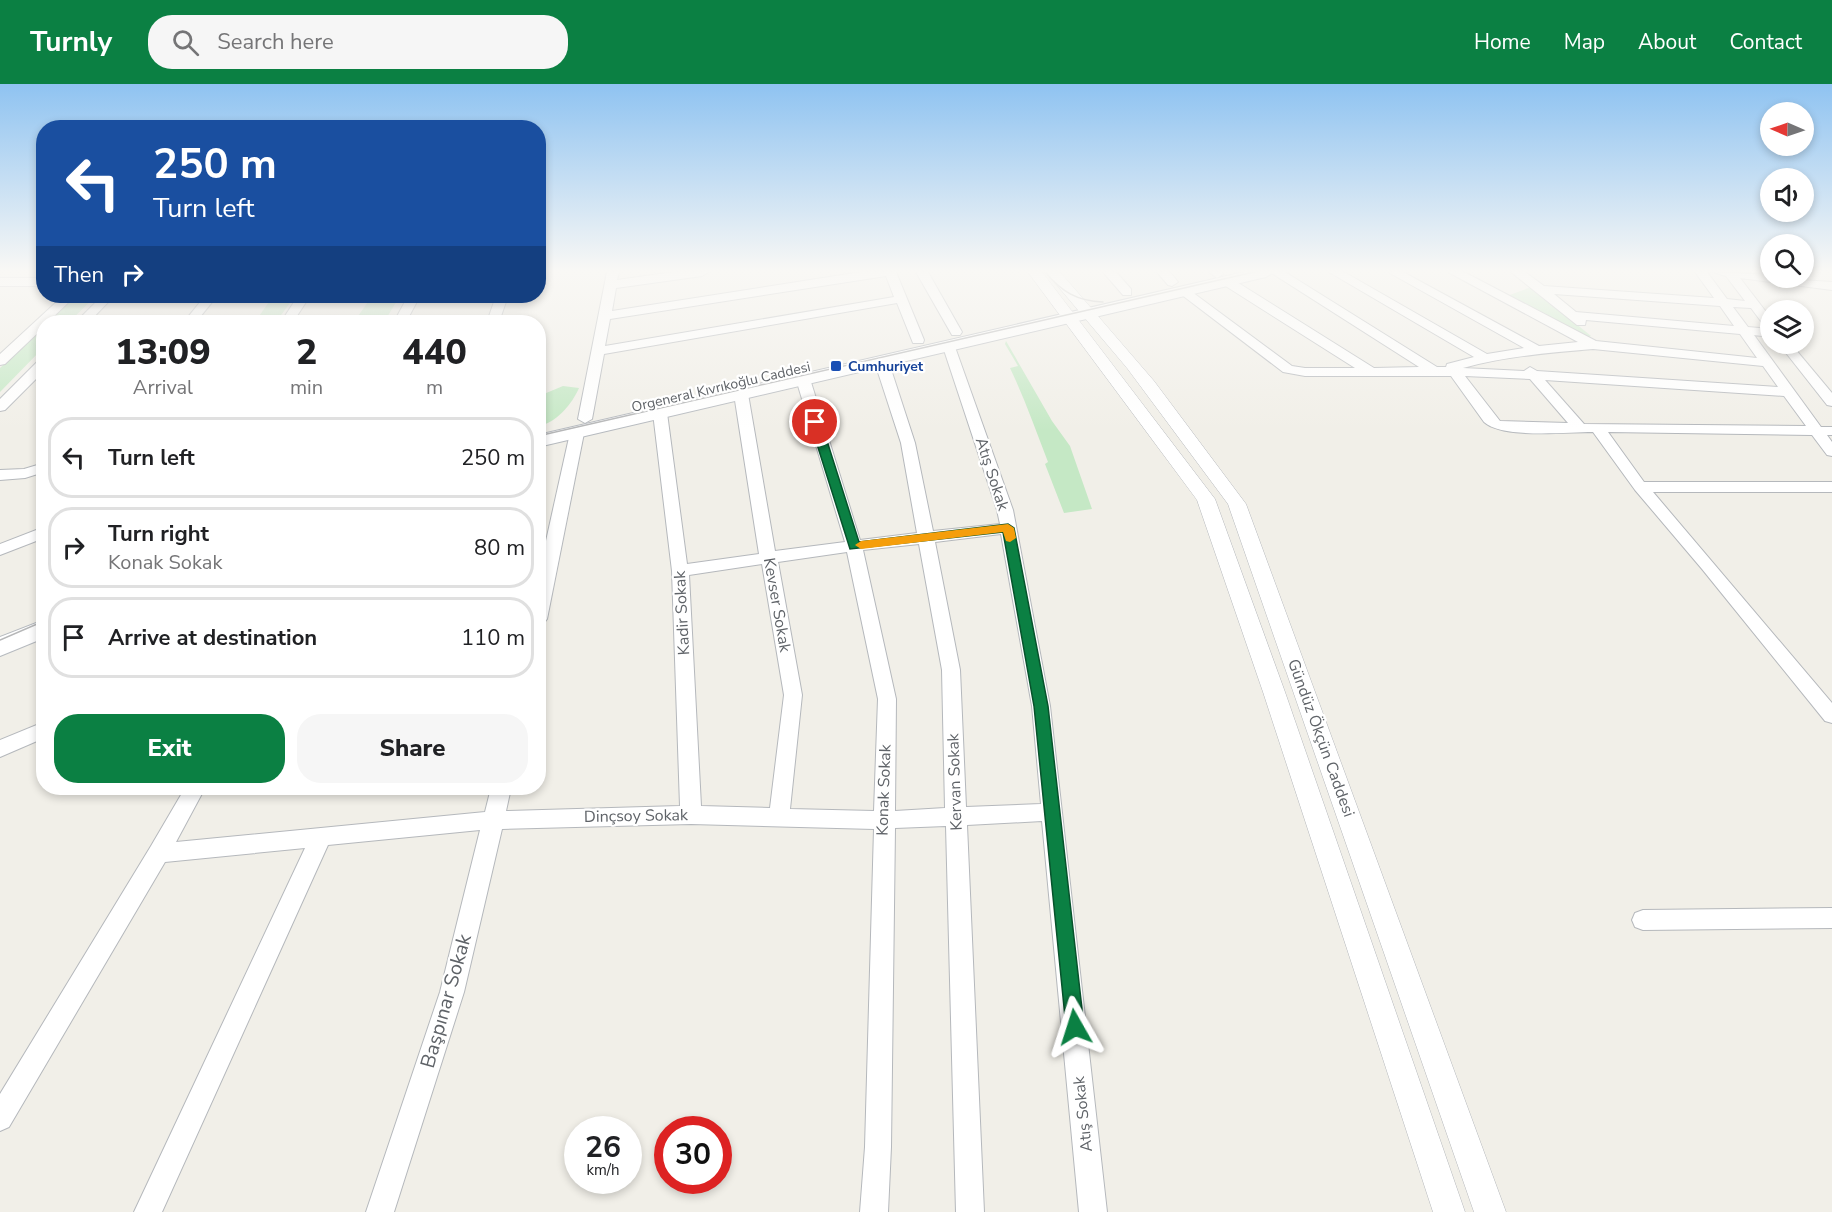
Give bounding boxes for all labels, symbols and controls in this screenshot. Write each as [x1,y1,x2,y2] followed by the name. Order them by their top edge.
[148,15,568,69] search box
[30,23,112,61] text: Turnly
[169,26,202,59] icon: search
[217,27,334,57] text: Search here
[1474,28,1531,56] text: Home
[1564,28,1605,56] text: Map
[1638,28,1696,56] text: About
[1729,28,1802,56] text: Contact
[1760,102,1814,156] north arrow
[1760,102,1814,354] map controls
[153,136,277,193] text: 250 m
[54,144,132,222] icon: left
[1760,168,1814,222] button: sound
[153,190,254,227] text: Turn left
[1760,234,1814,288] button: search
[116,258,149,291] icon: right
[54,260,104,290] text: Then
[1760,300,1814,354] button: layers
[115,328,211,377] text: 13:09
[296,328,317,377] text: 2
[402,328,467,377] text: 440
[630,357,812,417] street label: Orgeneral Kıvrıkoğlu Caddesi
[848,357,924,376] place label: Cumhuriyet
[829,359,843,373] marker: Cumhuriyet
[133,374,193,401] text: Arrival
[290,374,323,401] text: min
[426,374,443,401] text: m
[789,396,840,447] pin
[798,405,831,438] icon: arrive
[970,435,1014,514] street label: Atış Sokak
[57,441,90,474] icon: left
[108,443,195,473] text: Turn left
[461,443,525,473] text: 250 m
[108,519,209,549] text: Turn right
[57,531,90,564] icon: right
[474,533,525,563] text: 80 m
[108,549,222,576] text: Konak Sokak
[758,556,796,655] street label: Kevser Sokak
[669,569,695,656] street label: Kadir Sokak
[57,621,90,654] icon: arrive
[108,623,317,653] text: Arrive at destination
[461,623,525,653] text: 110 m
[1282,656,1360,820] street label: Gündüz Ökçün Caddesi
[54,714,285,783] button: Exit
[297,714,528,783] button: Share
[942,732,968,831] street label: Kervan Sokak
[871,743,897,836] street label: Konak Sokak
[584,804,689,828] street label: Dinçsoy Sokak
[414,930,478,1071] street label: Başpınar Sokak
[1043,995,1107,1059] position arrow
[1068,1074,1098,1153] street label: Atış Sokak
[654,1116,732,1194] speed limit sign: 30
[585,1127,621,1168] text: 26
[586,1160,620,1180] text: km/h

